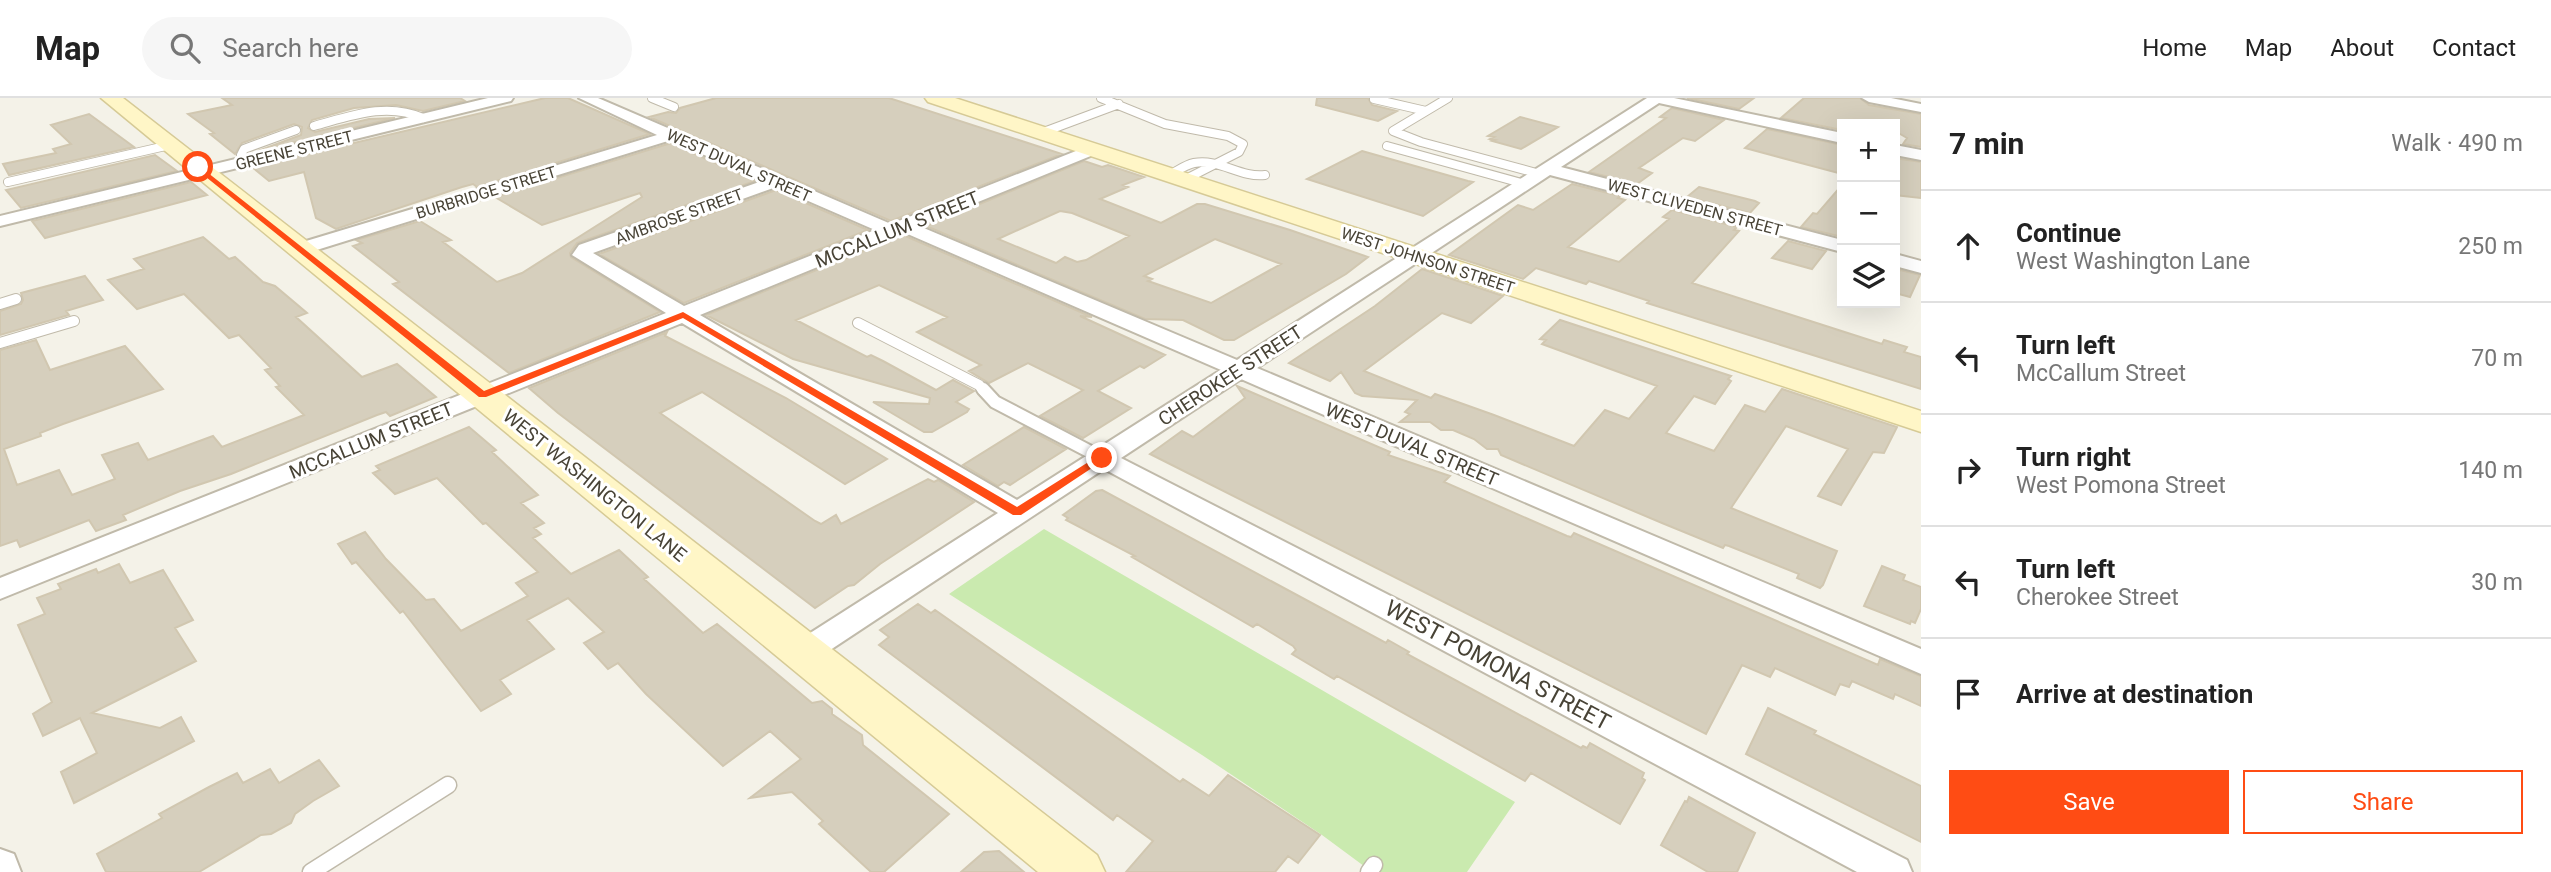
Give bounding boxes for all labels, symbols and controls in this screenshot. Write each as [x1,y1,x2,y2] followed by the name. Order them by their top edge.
[142,17,632,80] search box
[35,29,100,68] text: Map
[166,29,204,67] icon: search
[222,33,359,63] text: Search here
[2142,34,2207,62] text: Home
[2245,34,2292,62] text: Map
[2330,34,2394,62] text: About
[2432,34,2516,62] text: Contact
[1837,119,1900,308] map controls
[1837,119,1900,182] button: +
[664,125,814,206] street label: WEST DUVAL STREET
[1949,126,2024,161] text: 7 min
[233,127,355,174] street label: GREENE STREET
[2391,130,2523,157] text: Walk · 490 m
[182,151,213,182] route start
[414,162,559,223] street label: BURBRIDGE STREET
[1605,175,1785,240] street label: WEST CLIVEDEN STREET
[1837,182,1900,245] button: −
[613,184,746,248] street label: AMBROSE STREET
[812,186,983,273] street label: MCCALLUM STREET
[2016,218,2121,248] text: Continue
[1339,223,1517,298] street label: WEST JOHNSON STREET
[1949,227,1987,265] icon: ahead
[2458,233,2523,260] text: 250 m
[1837,245,1900,308] button: layers
[2016,248,2250,275] text: West Washington Lane
[1154,320,1307,431] street label: CHEROKEE STREET
[2016,330,2115,360] text: Turn left
[1949,339,1987,377] icon: left
[2471,345,2523,372] text: 70 m
[2016,360,2186,387] text: McCallum Street
[286,397,457,484] street label: MCCALLUM STREET
[1322,398,1502,491] street label: WEST DUVAL STREET
[498,404,691,567] street label: WEST WASHINGTON LANE
[1086,442,1117,473] route end
[2016,442,2131,472] text: Turn right
[1949,451,1987,489] icon: right
[2458,457,2523,484] text: 140 m
[2016,472,2226,499] text: West Pomona Street
[2016,554,2115,584] text: Turn left
[1949,563,1987,601] icon: left
[2471,569,2523,596] text: 30 m
[2016,584,2179,611] text: Cherokee Street
[1380,595,1615,736] street label: WEST POMONA STREET
[1949,675,1987,713] icon: arrive
[2016,679,2253,709] text: Arrive at destination
[1949,770,2229,834] button: Save
[2243,770,2523,834] button: Share

